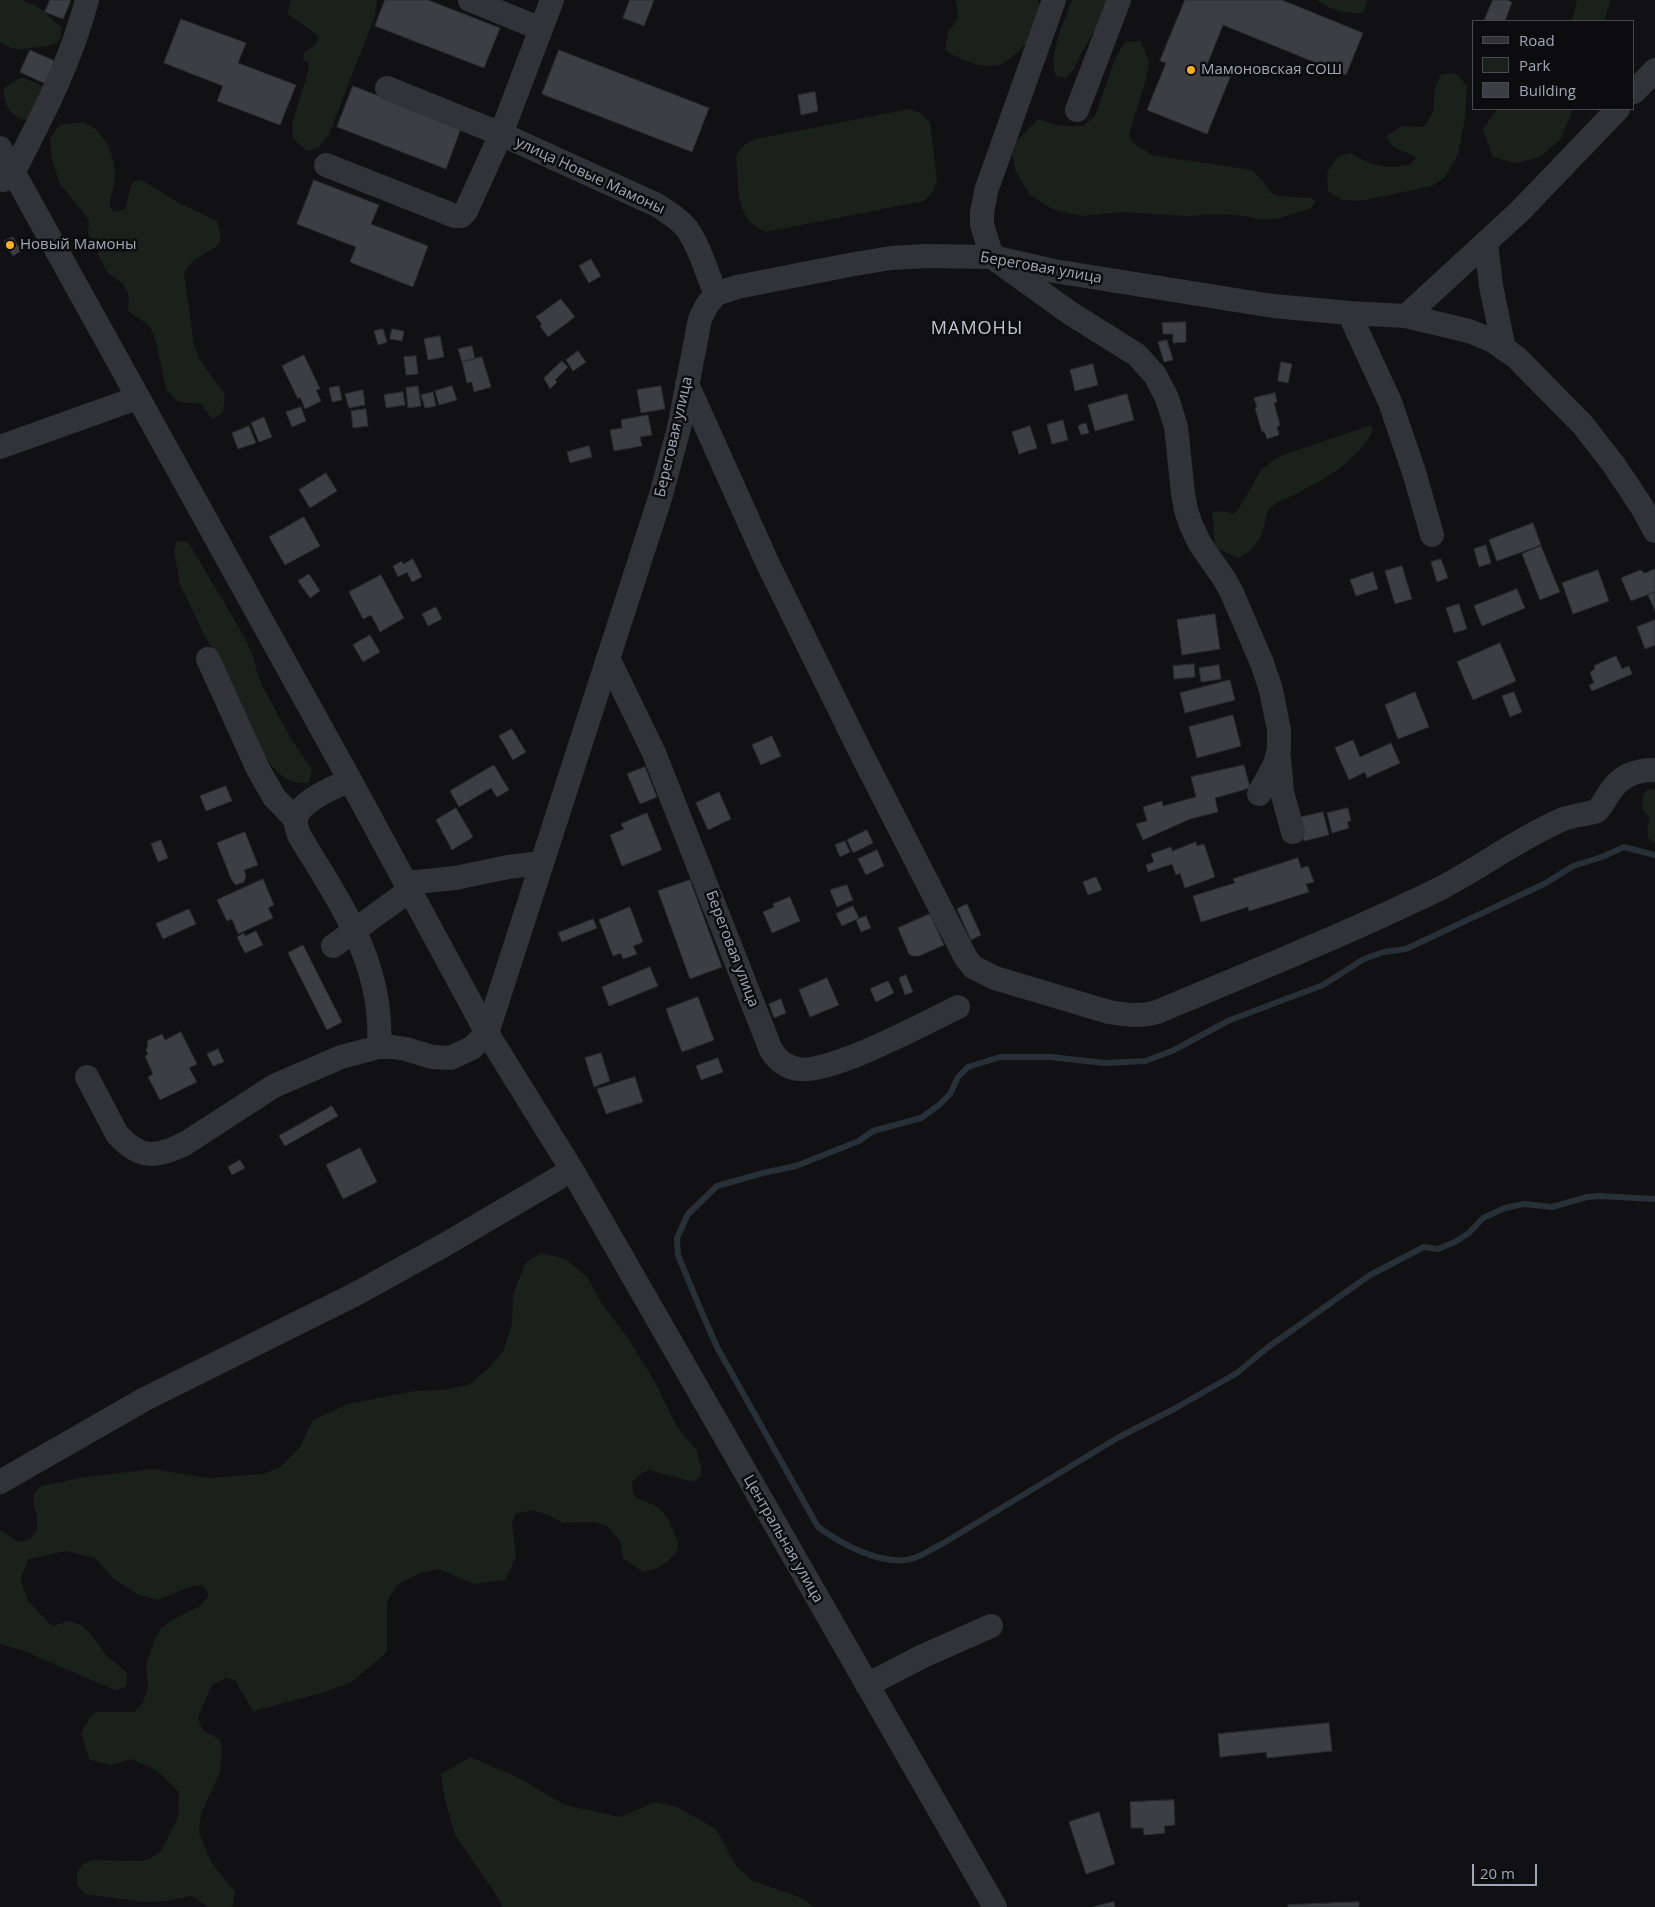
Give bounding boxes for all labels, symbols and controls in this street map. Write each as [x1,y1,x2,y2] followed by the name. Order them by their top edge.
[1472,20,1635,110] legend
[1519,30,1555,50] text: Road
[1519,55,1550,75] text: Park
[1201,61,1342,79] place label: Мамоновская СОШ
[1185,64,1197,76] marker: Мамоновская СОШ
[1519,80,1576,100] text: Building
[512,133,668,219] street label: улица Новые Мамоны
[20,236,137,254] place label: Новый Мамоны
[4,239,16,251] marker: Новый Мамоны
[979,248,1103,288] street label: Береговая улица
[930,318,1024,340] district label: МАМОНЫ
[651,375,697,499] street label: Береговая улица
[702,888,762,1010] street label: Береговая улица
[739,1472,827,1606] street label: Центральная улица
[1475,1854,1540,1886] scale bar
[1480,1863,1515,1883] text: 20 m

